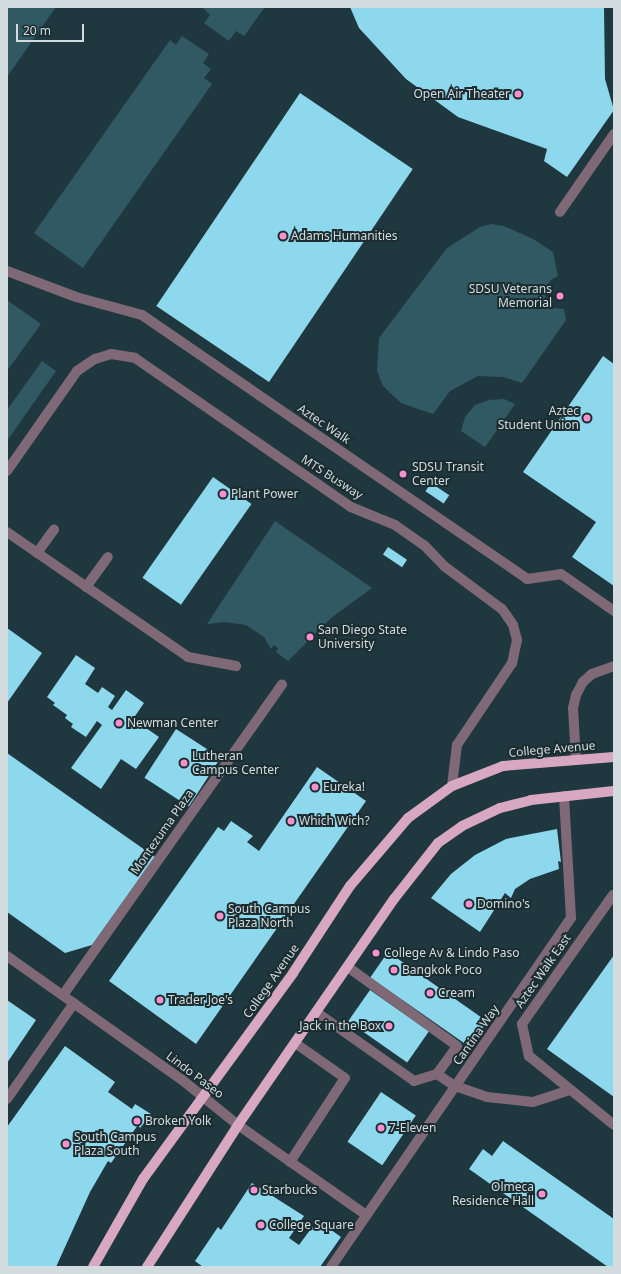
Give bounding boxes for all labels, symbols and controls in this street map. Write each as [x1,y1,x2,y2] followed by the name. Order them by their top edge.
[18,16,86,42] scale bar
[23,22,51,39] text: 20 m
[413,87,510,101] place label: Open Air Theater
[513,89,523,99] marker: Open Air Theater
[291,229,398,243] place label: Adams Humanities
[278,231,288,241] marker: Adams Humanities
[469,282,552,310] place label: SDSU Veterans Memorial
[555,291,565,301] marker: SDSU Veterans Memorial
[295,401,353,447] street label: Aztec Walk
[498,404,579,432] place label: Aztec Student Union
[582,413,592,423] marker: Aztec Student Union
[299,452,365,502] street label: MTS Busway
[412,460,484,488] place label: SDSU Transit Center
[397,468,409,480] marker: SDSU Transit Center
[231,487,298,501] place label: Plant Power
[218,489,228,499] marker: Plant Power
[318,623,407,651] place label: San Diego State University
[305,632,315,642] marker: San Diego State University
[127,716,218,730] place label: Newman Center
[114,718,124,728] marker: Newman Center
[508,738,596,760] street label: College Avenue
[192,749,279,777] place label: Lutheran Campus Center
[179,758,189,768] marker: Lutheran Campus Center
[323,780,365,794] place label: Eureka!
[310,782,320,792] marker: Eureka!
[127,787,197,877] street label: Montezuma Plaza
[299,814,370,828] place label: Which Wich?
[286,816,296,826] marker: Which Wich?
[477,897,530,911] place label: Domino's
[464,899,474,909] marker: Domino's
[228,902,310,930] place label: South Campus Plaza North
[215,911,225,921] marker: South Campus Plaza North
[512,931,574,1011] street label: Aztec Walk East
[240,941,302,1021] street label: College Avenue
[384,946,519,960] place label: College Av & Lindo Paso
[371,948,381,958] marker: College Av & Lindo Paso
[402,963,482,977] place label: Bangkok Poco
[389,965,399,975] marker: Bangkok Poco
[438,986,475,1000] place label: Cream
[425,988,435,998] marker: Cream
[168,993,233,1007] place label: Trader Joe's
[155,995,165,1005] marker: Trader Joe's
[450,1002,502,1068] street label: Cantina Way
[299,1019,381,1033] place label: Jack in the Box
[384,1021,394,1031] marker: Jack in the Box
[163,1049,227,1101] street label: Lindo Paseo
[145,1114,211,1128] place label: Broken Yolk
[132,1116,142,1126] marker: Broken Yolk
[389,1121,436,1135] place label: 7-Eleven
[376,1123,386,1133] marker: 7-Eleven
[74,1130,156,1158] place label: South Campus Plaza South
[61,1139,71,1149] marker: South Campus Plaza South
[452,1180,534,1208] place label: Olmeca Residence Hall
[262,1183,317,1197] place label: Starbucks
[249,1185,259,1195] marker: Starbucks
[537,1189,547,1199] marker: Olmeca Residence Hall
[269,1218,354,1232] place label: College Square
[256,1220,266,1230] marker: College Square

